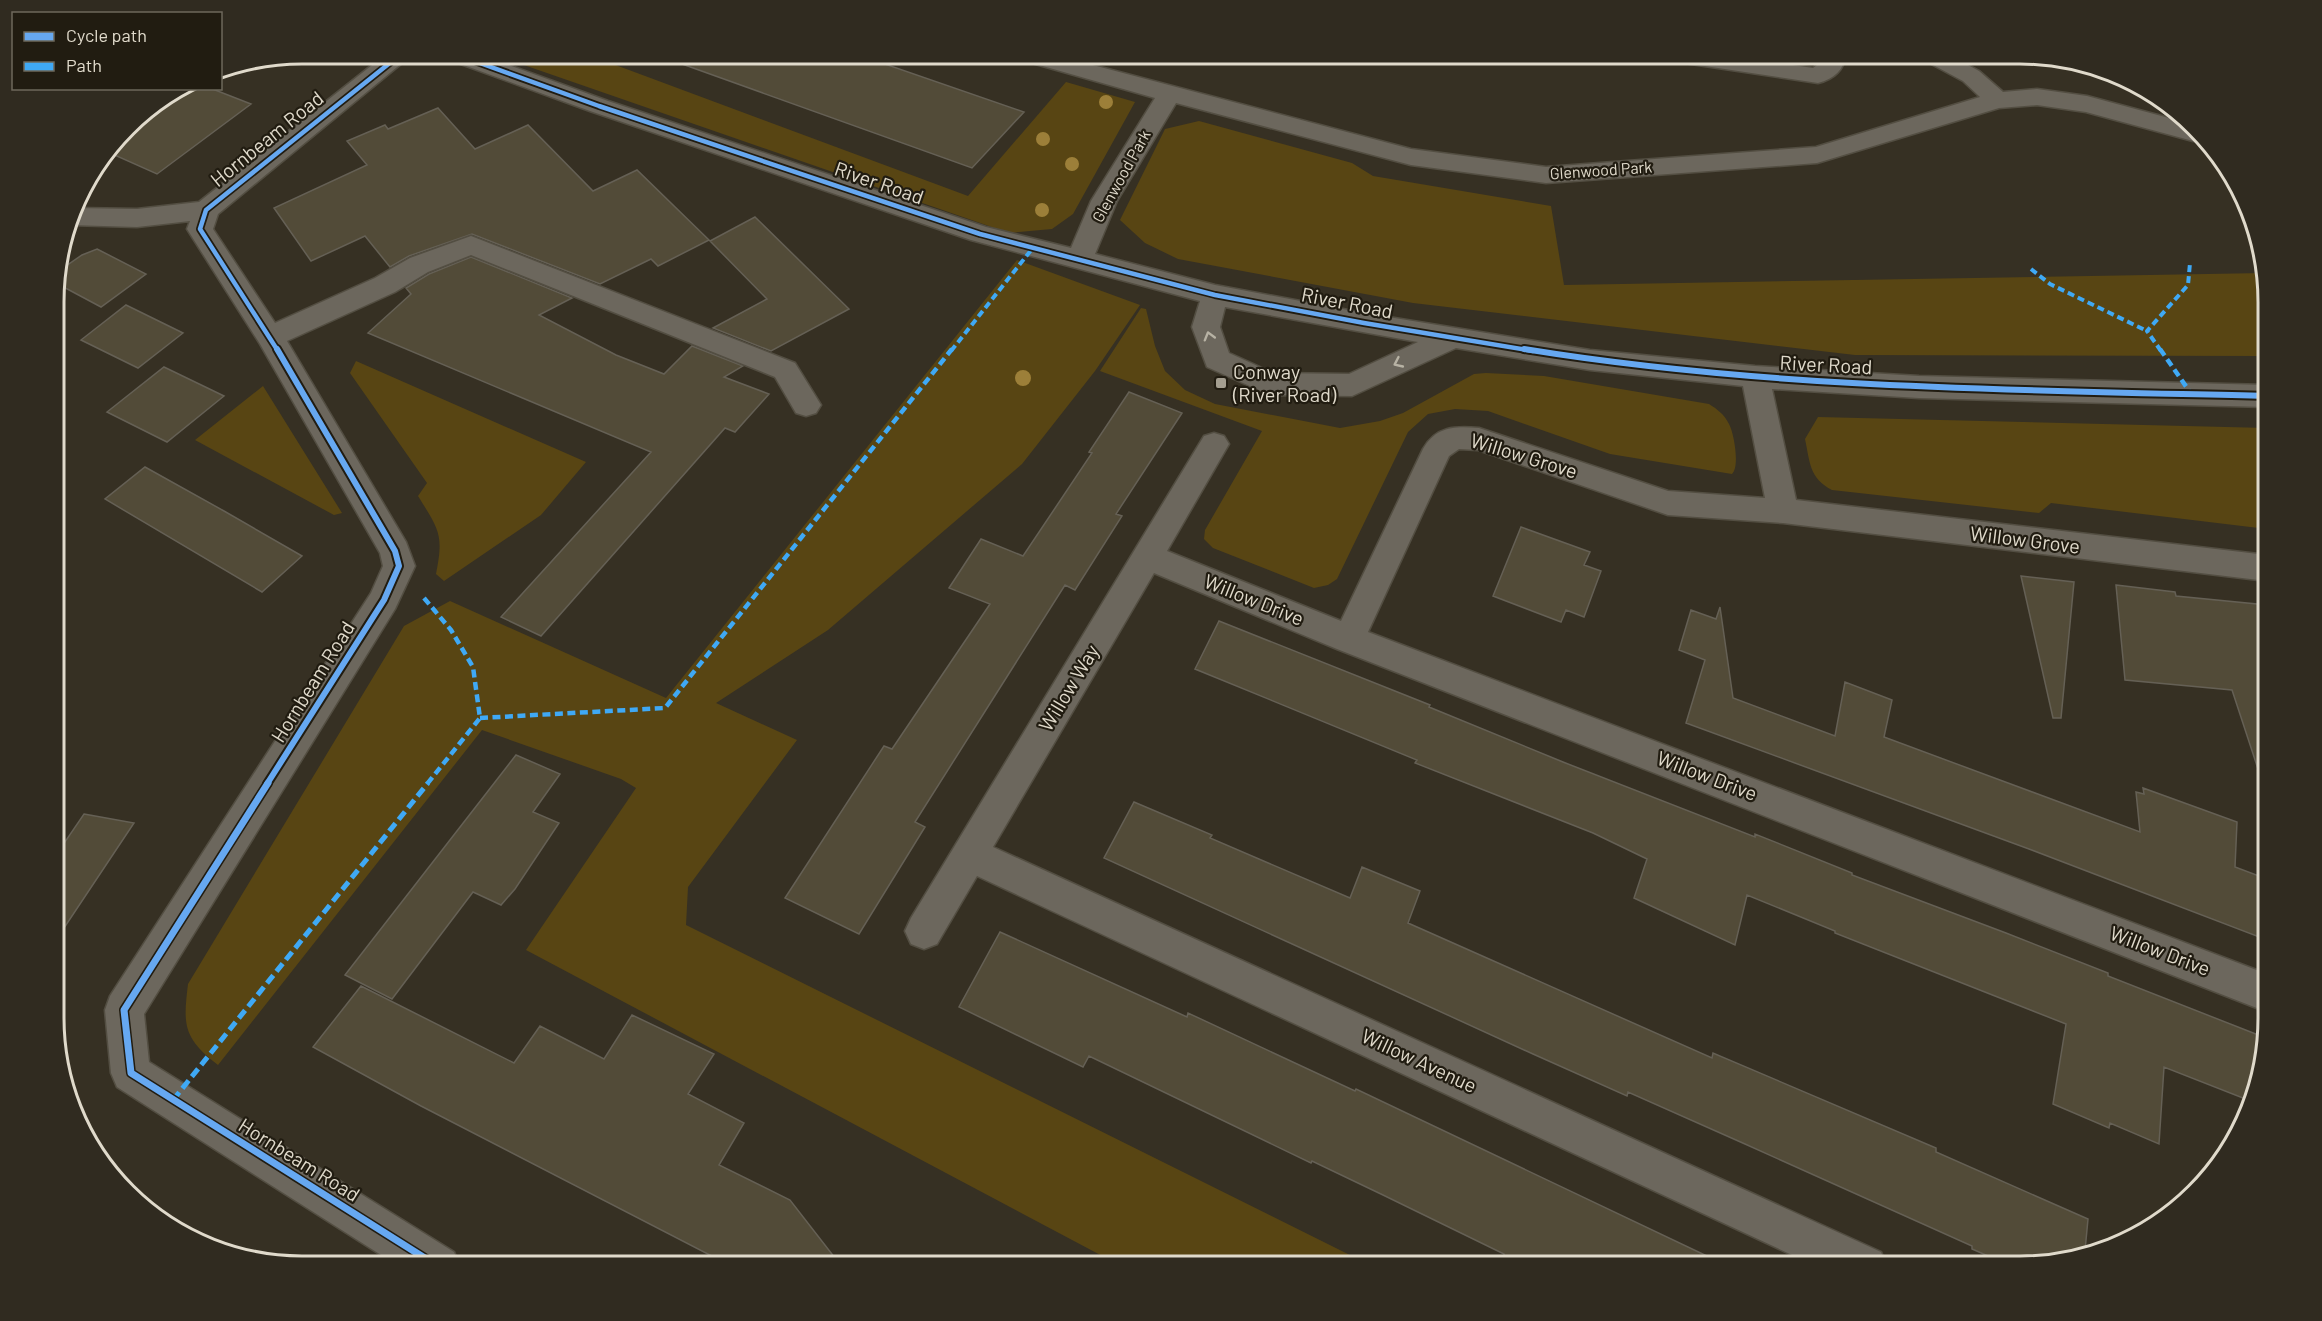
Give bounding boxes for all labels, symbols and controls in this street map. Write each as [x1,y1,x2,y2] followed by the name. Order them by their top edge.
[12,12,222,90] legend
[66,24,147,46] text: Cycle path
[66,54,102,76] text: Path
[205,85,328,191] street label: Hornbeam Road
[1087,126,1154,225] street label: Glenwood Park
[832,156,927,208] street label: River Road
[1549,156,1653,183] street label: Glenwood Park
[1299,281,1395,323] street label: River Road
[1204,331,1216,342] one-way arrow
[1779,350,1873,378] street label: River Road
[1393,356,1404,368] one-way arrow
[1232,359,1337,406] place label: Conway (River Road)
[1214,376,1228,390] marker: Conway (River Road)
[1468,427,1581,483] street label: Willow Grove
[1969,520,2081,558] street label: Willow Grove
[1201,568,1308,630] street label: Willow Drive
[265,616,359,746] street label: Hornbeam Road
[1033,640,1103,735] street label: Willow Way
[1654,745,1761,805] street label: Willow Drive
[2107,920,2214,980] street label: Willow Drive
[1358,1023,1481,1097] street label: Willow Avenue
[235,1112,365,1206] street label: Hornbeam Road

